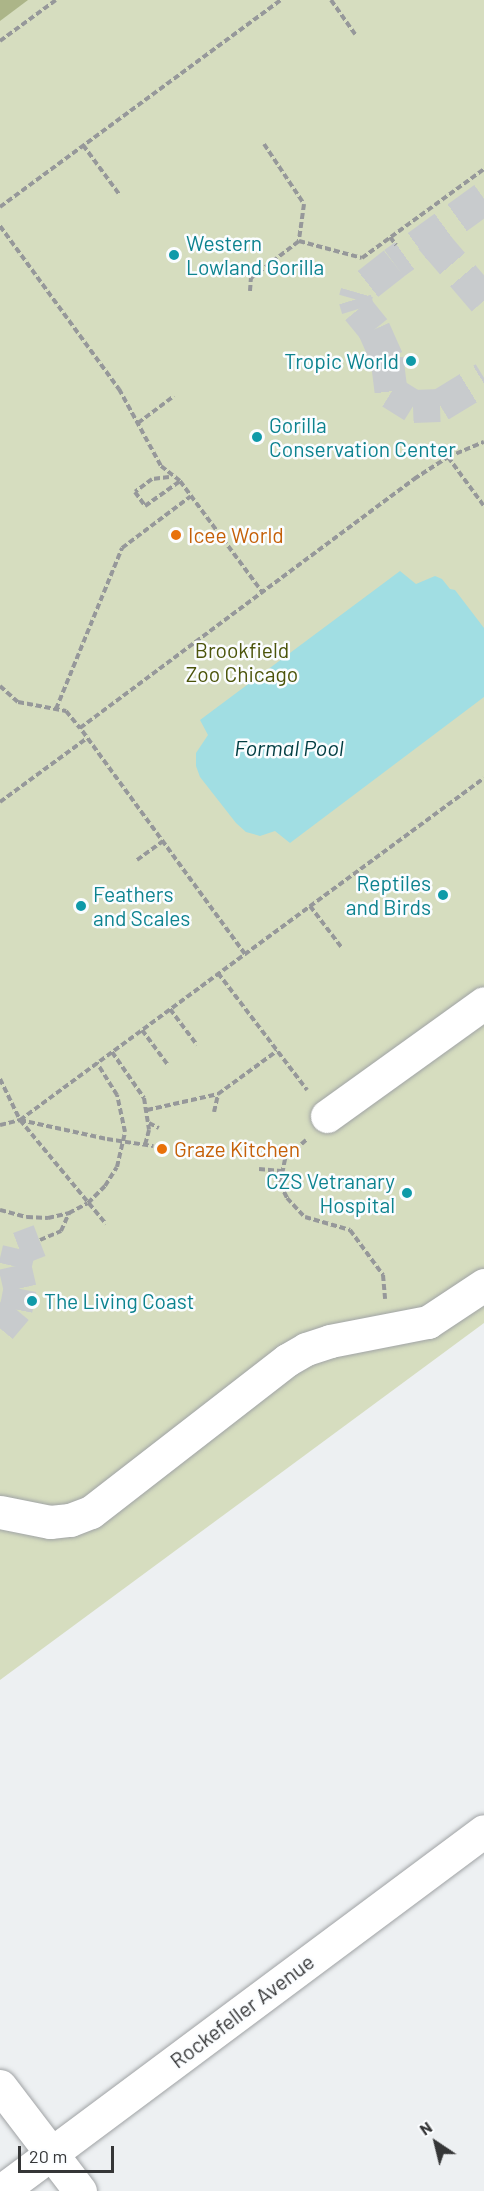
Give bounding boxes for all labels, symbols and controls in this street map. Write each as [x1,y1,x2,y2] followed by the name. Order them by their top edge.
[186,230,324,280] place label: Western Lowland Gorilla
[167,248,181,262] marker: Western Lowland Gorilla
[284,348,399,374] place label: Tropic World
[404,354,418,368] marker: Tropic World
[269,412,456,462] place label: Gorilla Conservation Center
[250,430,264,444] marker: Gorilla Conservation Center
[188,522,284,548] place label: Icee World
[169,528,183,542] marker: Icee World
[186,637,298,687] park label: Brookfield Zoo Chicago
[234,735,344,761] water label: Formal Pool
[346,870,431,920] place label: Reptiles and Birds
[93,881,190,931] place label: Feathers and Scales
[436,888,450,902] marker: Reptiles and Birds
[74,899,88,913] marker: Feathers and Scales
[174,1136,300,1162] place label: Graze Kitchen
[155,1142,169,1156] marker: Graze Kitchen
[266,1168,395,1218] place label: CZS Vetranary Hospital
[400,1186,414,1200] marker: CZS Vetranary Hospital
[44,1288,195,1314] place label: The Living Coast
[25,1294,39,1308] marker: The Living Coast
[165,1949,319,2073] street label: Rockefeller Avenue
[406,2113,466,2173] north arrow
[416,2117,435,2139] text: N
[21,2134,117,2172] scale bar
[29,2145,67,2167] text: 20 m

